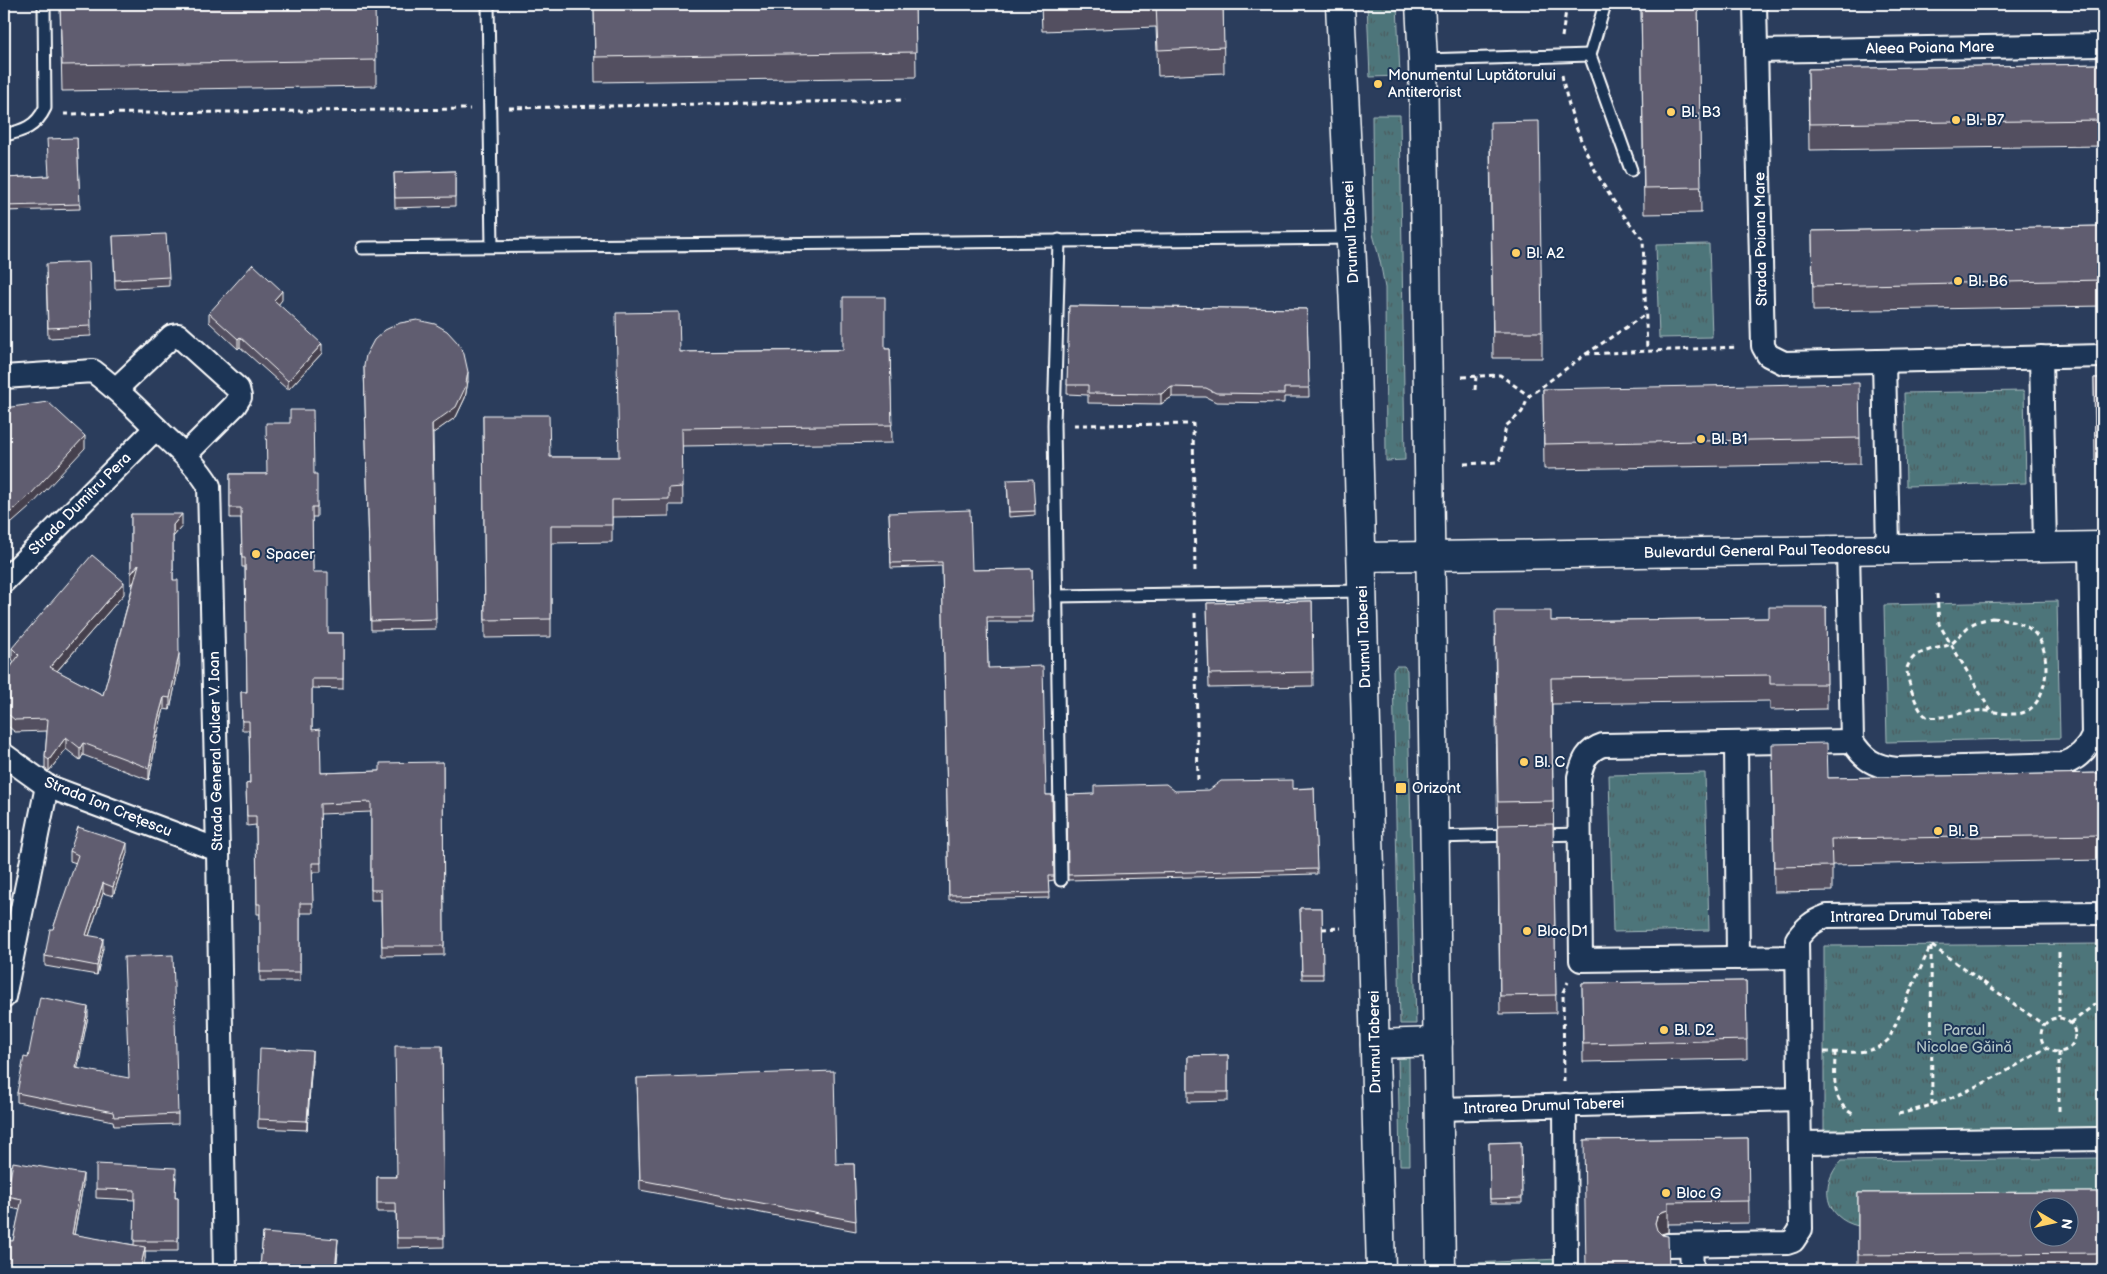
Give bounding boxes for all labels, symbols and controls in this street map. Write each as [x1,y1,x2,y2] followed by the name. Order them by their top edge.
[1866,37,1995,59] street label: Aleea Poiana Mare
[1388,66,1556,102] place label: Monumentul Luptătorului Antiterorist
[1372,78,1384,90] marker: Monumentul Luptătorului Antiterorist
[1681,103,1721,122] place label: Bl. B3
[1665,106,1677,118] marker: Bl. B3
[1966,111,2005,130] place label: Bl. B7
[1950,114,1962,126] marker: Bl. B7
[1750,172,1772,306] street label: Strada Poiana Mare
[1339,180,1363,284] street label: Drumul Taberei
[1526,244,1565,263] place label: Bl. A2
[1510,247,1522,259] marker: Bl. A2
[1968,272,2008,291] place label: Bl. B6
[1952,275,1964,287] marker: Bl. B6
[1711,430,1748,449] place label: Bl. B1
[1695,433,1707,445] marker: Bl. B1
[25,449,135,559] street label: Strada Dumitru Pera
[1644,539,1890,563] street label: Bulevardul General Paul Teodorescu
[266,545,315,564] place label: Spacer
[250,548,262,560] marker: Spacer
[1353,585,1375,689] street label: Drumul Taberei
[205,651,227,851] street label: Strada General Culcer V. Ioan
[1534,753,1566,772] place label: Bl. C
[1518,756,1530,768] marker: Bl. C
[41,773,175,841] street label: Strada Ion Crețescu
[1412,779,1461,798] place label: Orizont
[1394,781,1408,795] marker: Orizont
[1948,822,1979,841] place label: Bl. B
[1932,825,1944,837] marker: Bl. B
[1830,905,1992,927] street label: Intrarea Drumul Taberei
[1537,922,1588,941] place label: Bloc D1
[1521,925,1533,937] marker: Bloc D1
[1365,990,1385,1094] street label: Drumul Taberei
[1674,1021,1715,1040] place label: Bl. D2
[1916,1021,2012,1057] park label: Parcul Nicolae Găină
[1658,1024,1670,1036] marker: Bl. D2
[1463,1094,1625,1118] street label: Intrarea Drumul Taberei
[1676,1184,1721,1203] place label: Bloc G
[1660,1187,1672,1199] marker: Bloc G
[2030,1196,2080,1246] north arrow
[2057,1217,2076,1230] text: N

